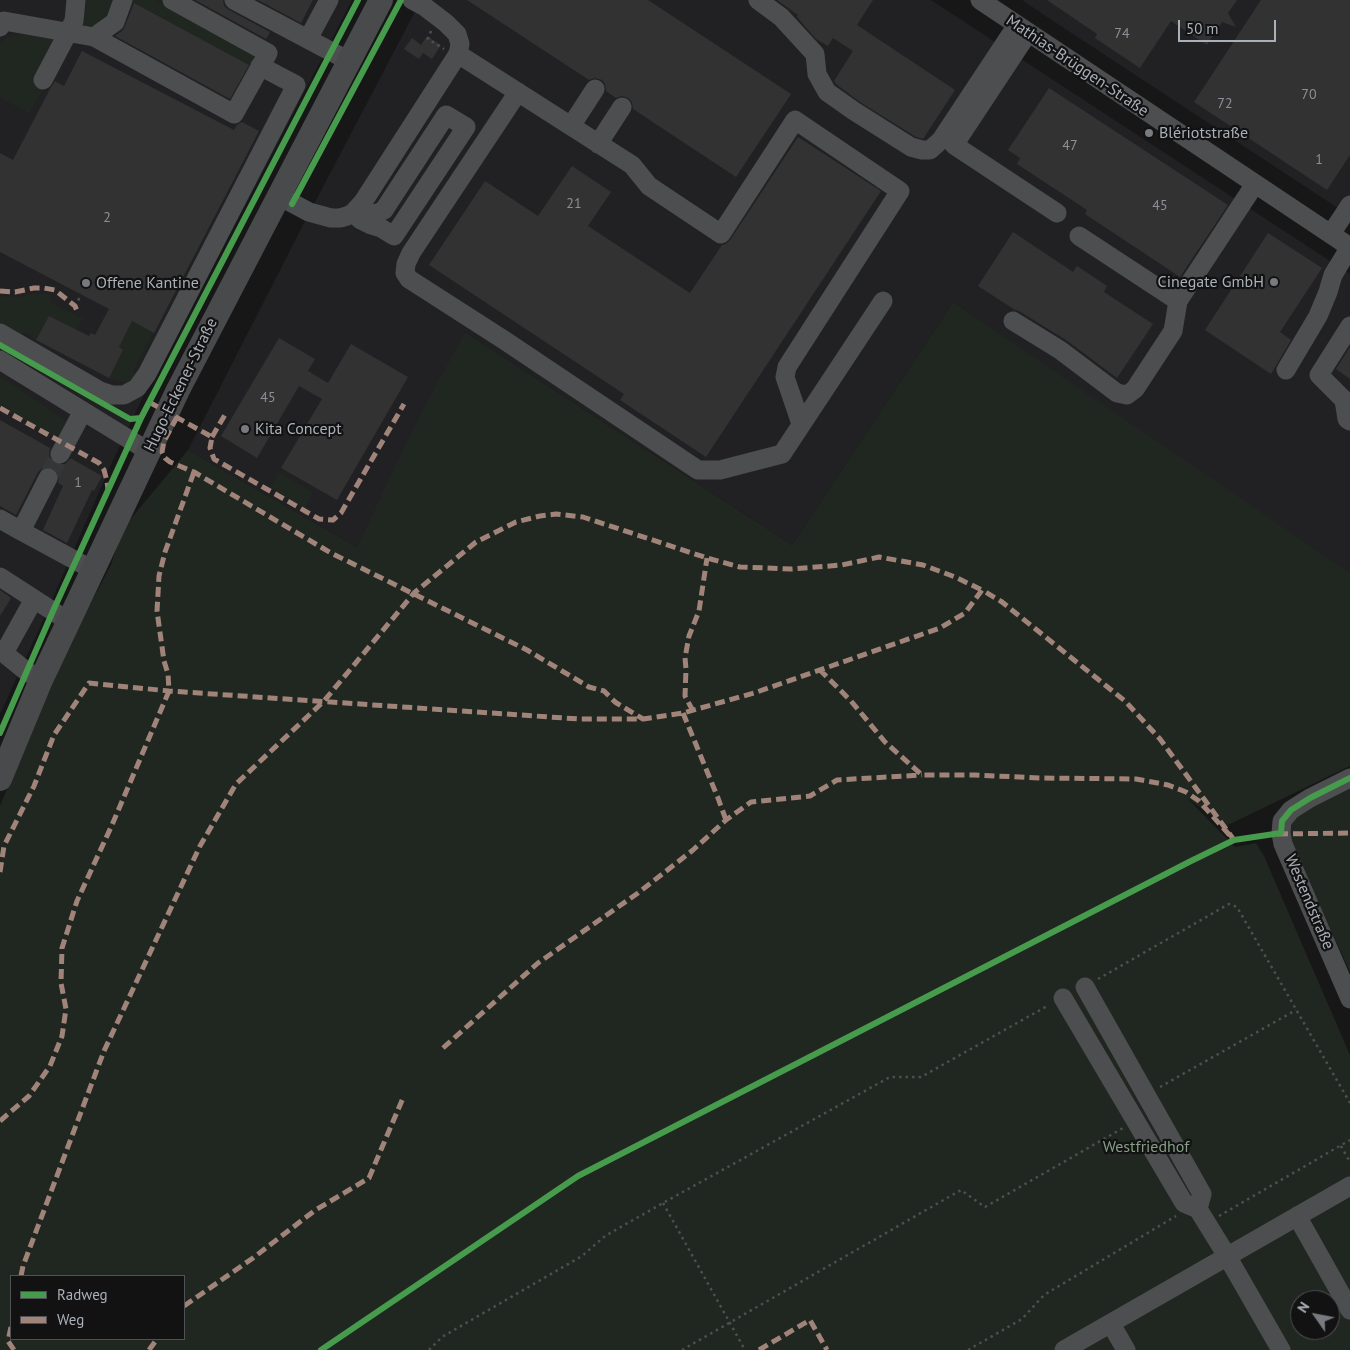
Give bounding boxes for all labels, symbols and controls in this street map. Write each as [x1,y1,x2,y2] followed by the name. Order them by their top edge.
[1180,10,1278,42] scale bar
[1002,11,1152,121] street label: Mathias-Brüggen-Straße
[1186,19,1219,38] text: 50 m
[1114,26,1130,42] house number: 74
[1301,87,1317,103] house number: 70
[1217,96,1233,112] house number: 72
[1159,123,1248,143] place label: Blériotstraße
[1143,127,1155,139] marker: Blériotstraße
[1062,138,1078,154] house number: 47
[1315,152,1323,168] house number: 1
[566,196,582,212] house number: 21
[1152,198,1168,214] house number: 45
[103,210,111,226] house number: 2
[1158,272,1264,292] place label: Cinegate GmbH
[96,273,199,293] place label: Offene Kantine
[1268,276,1280,288] marker: Cinegate GmbH
[80,277,92,289] marker: Offene Kantine
[140,315,222,455] street label: Hugo-Eckener-Straße
[260,390,276,406] house number: 45
[255,419,342,439] place label: Kita Concept
[239,423,251,435] marker: Kita Concept
[74,475,82,491] house number: 1
[1280,852,1338,952] street label: Westendstraße
[1103,1137,1189,1157] park label: Westfriedhof
[10,1275,185,1340] legend
[57,1285,108,1304] text: Radweg
[1290,1290,1340,1340] north arrow
[1293,1299,1313,1316] text: N
[57,1310,84,1329] text: Weg

